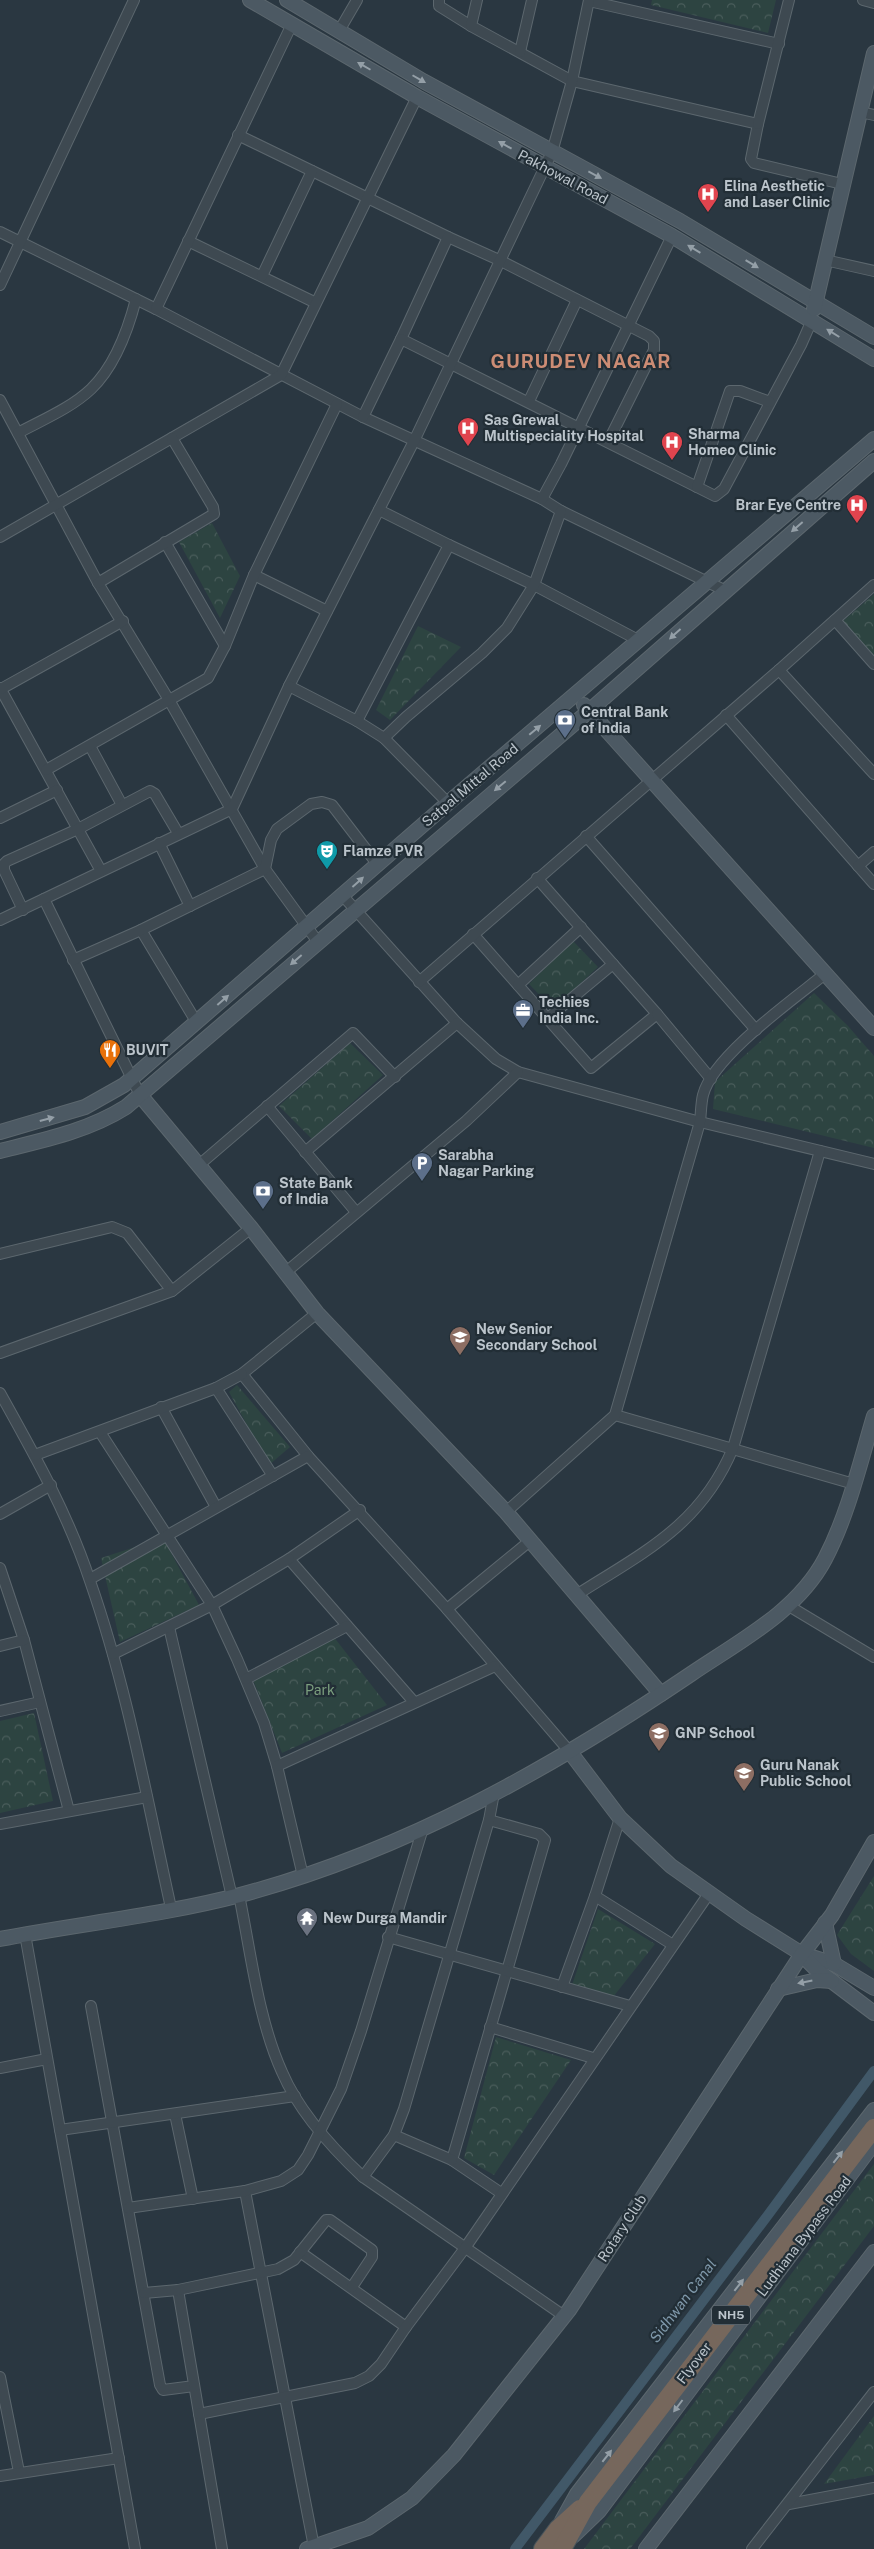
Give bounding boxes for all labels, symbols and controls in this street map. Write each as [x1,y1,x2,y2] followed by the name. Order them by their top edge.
[357,61,370,70] one-way arrow
[413,74,426,83] one-way arrow
[499,141,512,150] one-way arrow
[515,147,611,207] street label: Pakhowal Road
[588,171,602,179] one-way arrow
[724,178,831,210] place label: Elina Aesthetic and Laser Clinic
[696,182,720,213] hospital icon: Elina Aesthetic and Laser Clinic
[687,244,700,253] one-way arrow
[745,260,758,269] one-way arrow
[826,328,839,338] one-way arrow
[491,350,671,372] district label: GURUDEV NAGAR
[484,412,644,444] place label: Sas Grewal Multispeciality Hospital
[456,416,480,447] hospital icon: Sas Grewal Multispeciality Hospital
[688,426,777,458] place label: Sharma Homeo Clinic
[660,430,684,461] hospital icon: Sharma Homeo Clinic
[845,493,869,524] hospital icon: Brar Eye Centre
[736,497,841,513] place label: Brar Eye Centre
[791,521,804,532] one-way arrow
[668,628,681,639] one-way arrow
[581,704,668,736] place label: Central Bank of India
[553,708,577,739] bank icon: Central Bank of India
[528,725,541,736] one-way arrow
[419,740,521,830] street label: Satpal Mittal Road
[493,781,506,792] one-way arrow
[315,839,339,870] theatre icon: Flamze PVR
[343,843,423,859] place label: Flamze PVR
[352,876,364,888] one-way arrow
[291,954,303,966] one-way arrow
[216,994,228,1006] one-way arrow
[539,994,599,1026] place label: Techies India Inc.
[511,998,535,1029] office icon: Techies India Inc.
[98,1038,122,1069] restaurant icon: BUVIT
[126,1042,169,1058] place label: BUVIT
[39,1115,55,1123] one-way arrow
[438,1147,534,1179] place label: Sarabha Nagar Parking
[410,1151,434,1182] parking icon: Sarabha Nagar Parking
[279,1175,353,1207] place label: State Bank of India
[251,1179,275,1210] bank icon: State Bank of India
[476,1321,598,1353] place label: New Senior Secondary School
[448,1325,472,1356] school or university icon: New Senior Secondary School
[305,1682,335,1698] park label: Park
[647,1721,671,1752] school or university icon: GNP School
[675,1725,756,1741] place label: GNP School
[760,1757,852,1789] place label: Guru Nanak Public School
[732,1761,756,1792] school or university icon: Guru Nanak Public School
[295,1906,319,1937] temple icon: New Durga Mandir
[323,1910,447,1926] place label: New Durga Mandir
[797,1979,813,1987] one-way arrow
[833,2150,843,2164] one-way arrow
[754,2173,854,2299] street label: Ludhiana Bypass Road
[594,2191,650,2265] street label: Rotary Club
[646,2256,719,2346] water label: Sidhwan Canal
[733,2279,744,2292] one-way arrow
[712,2306,750,2324] road number: NH5
[673,2339,715,2387] street label: Flyover
[673,2399,683,2413] one-way arrow
[602,2449,613,2462] one-way arrow

